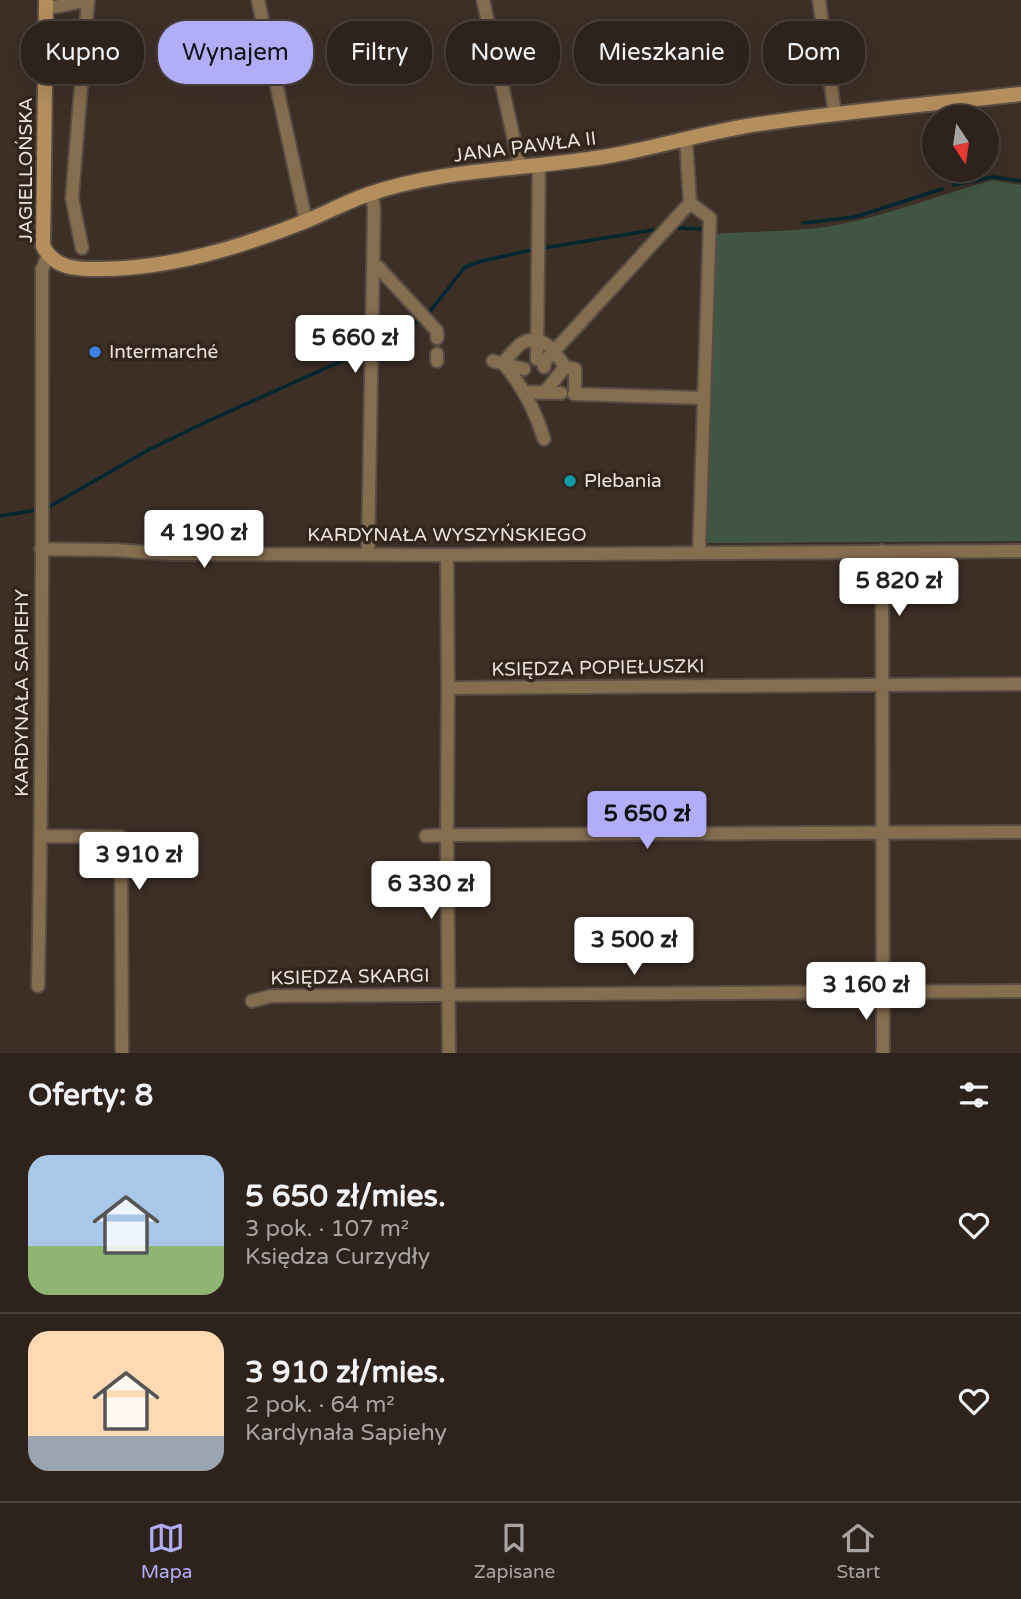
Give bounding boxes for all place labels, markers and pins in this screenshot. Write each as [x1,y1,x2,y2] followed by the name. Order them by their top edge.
[283,316,427,375] pin: 5 660 zł
[109,341,218,363] place label: Intermarché
[87,344,103,360] marker: Intermarché
[584,470,662,492] place label: Plebania
[562,473,578,489] marker: Plebania
[132,510,276,570] pin: 4 190 zł
[827,558,971,618] pin: 5 820 zł
[575,792,719,851] pin: 5 650 zł
[67,832,211,892] pin: 3 910 zł
[359,862,503,921] pin: 6 330 zł
[562,918,706,977] pin: 3 500 zł
[794,962,938,1022] pin: 3 160 zł

